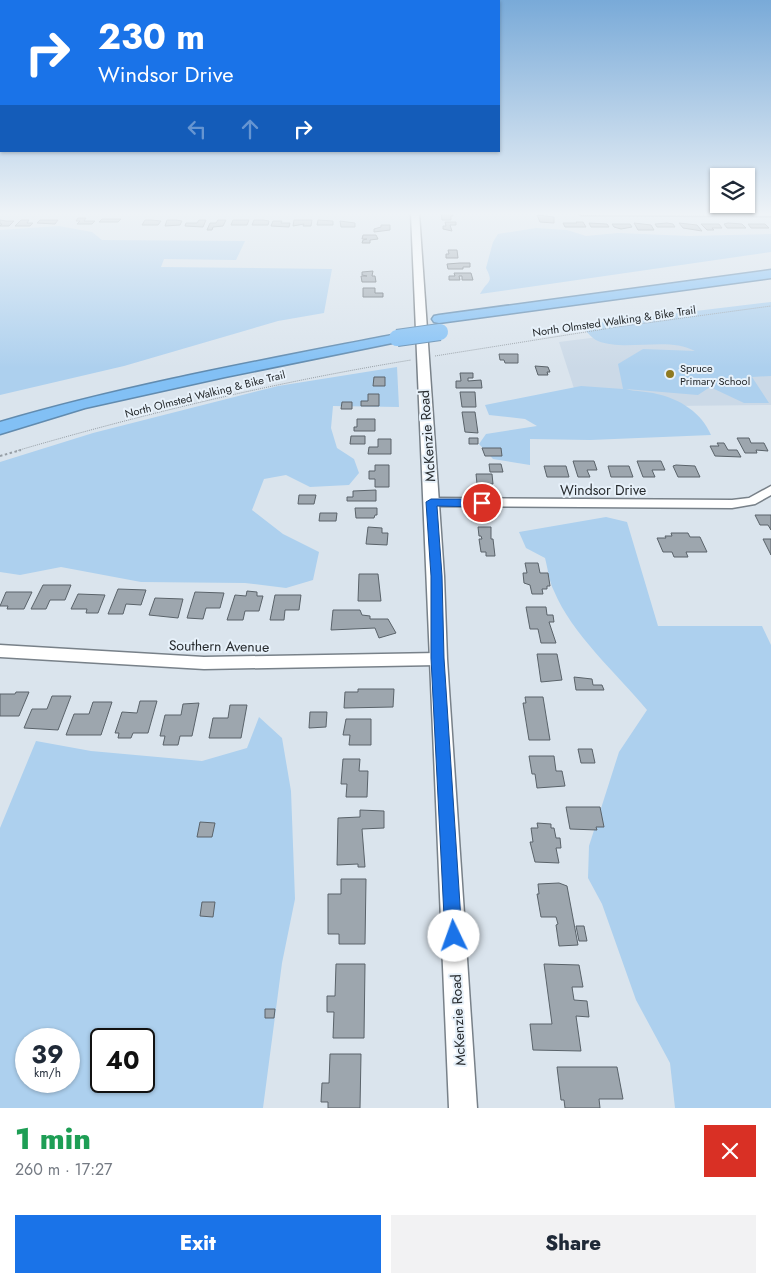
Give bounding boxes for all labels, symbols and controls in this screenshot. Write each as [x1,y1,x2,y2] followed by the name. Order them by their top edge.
[98,12,205,62] text: 230 m
[15,20,80,85] icon: right
[98,58,234,90] text: Windsor Drive
[183,115,211,143] icon: left
[236,115,264,143] icon: ahead
[289,115,317,143] icon: right
[710,168,755,213] map controls
[710,168,755,213] button: layers
[531,302,697,340] street label: North Olmsted Walking & Bike Trail
[680,360,750,389] place label: Spruce Primary School
[123,366,287,422] street label: North Olmsted Walking & Bike Trail
[664,368,676,380] marker: Spruce Primary School
[414,390,440,482] street label: McKenzie Road
[560,480,646,500] street label: Windsor Drive
[461,482,503,524] pin
[468,489,496,517] icon: arrive
[169,635,269,657] street label: Southern Avenue
[427,909,479,961] position arrow
[446,974,470,1066] street label: McKenzie Road
[90,1028,155,1093] speed limit sign: 40
[31,1036,64,1072] text: 39
[34,1064,61,1082] text: km/h
[15,1117,91,1160] text: 1 min
[704,1125,756,1177] button: close
[15,1158,113,1181] text: 260 m · 17:27
[15,1215,381,1273] button: Exit
[391,1215,756,1273] button: Share

